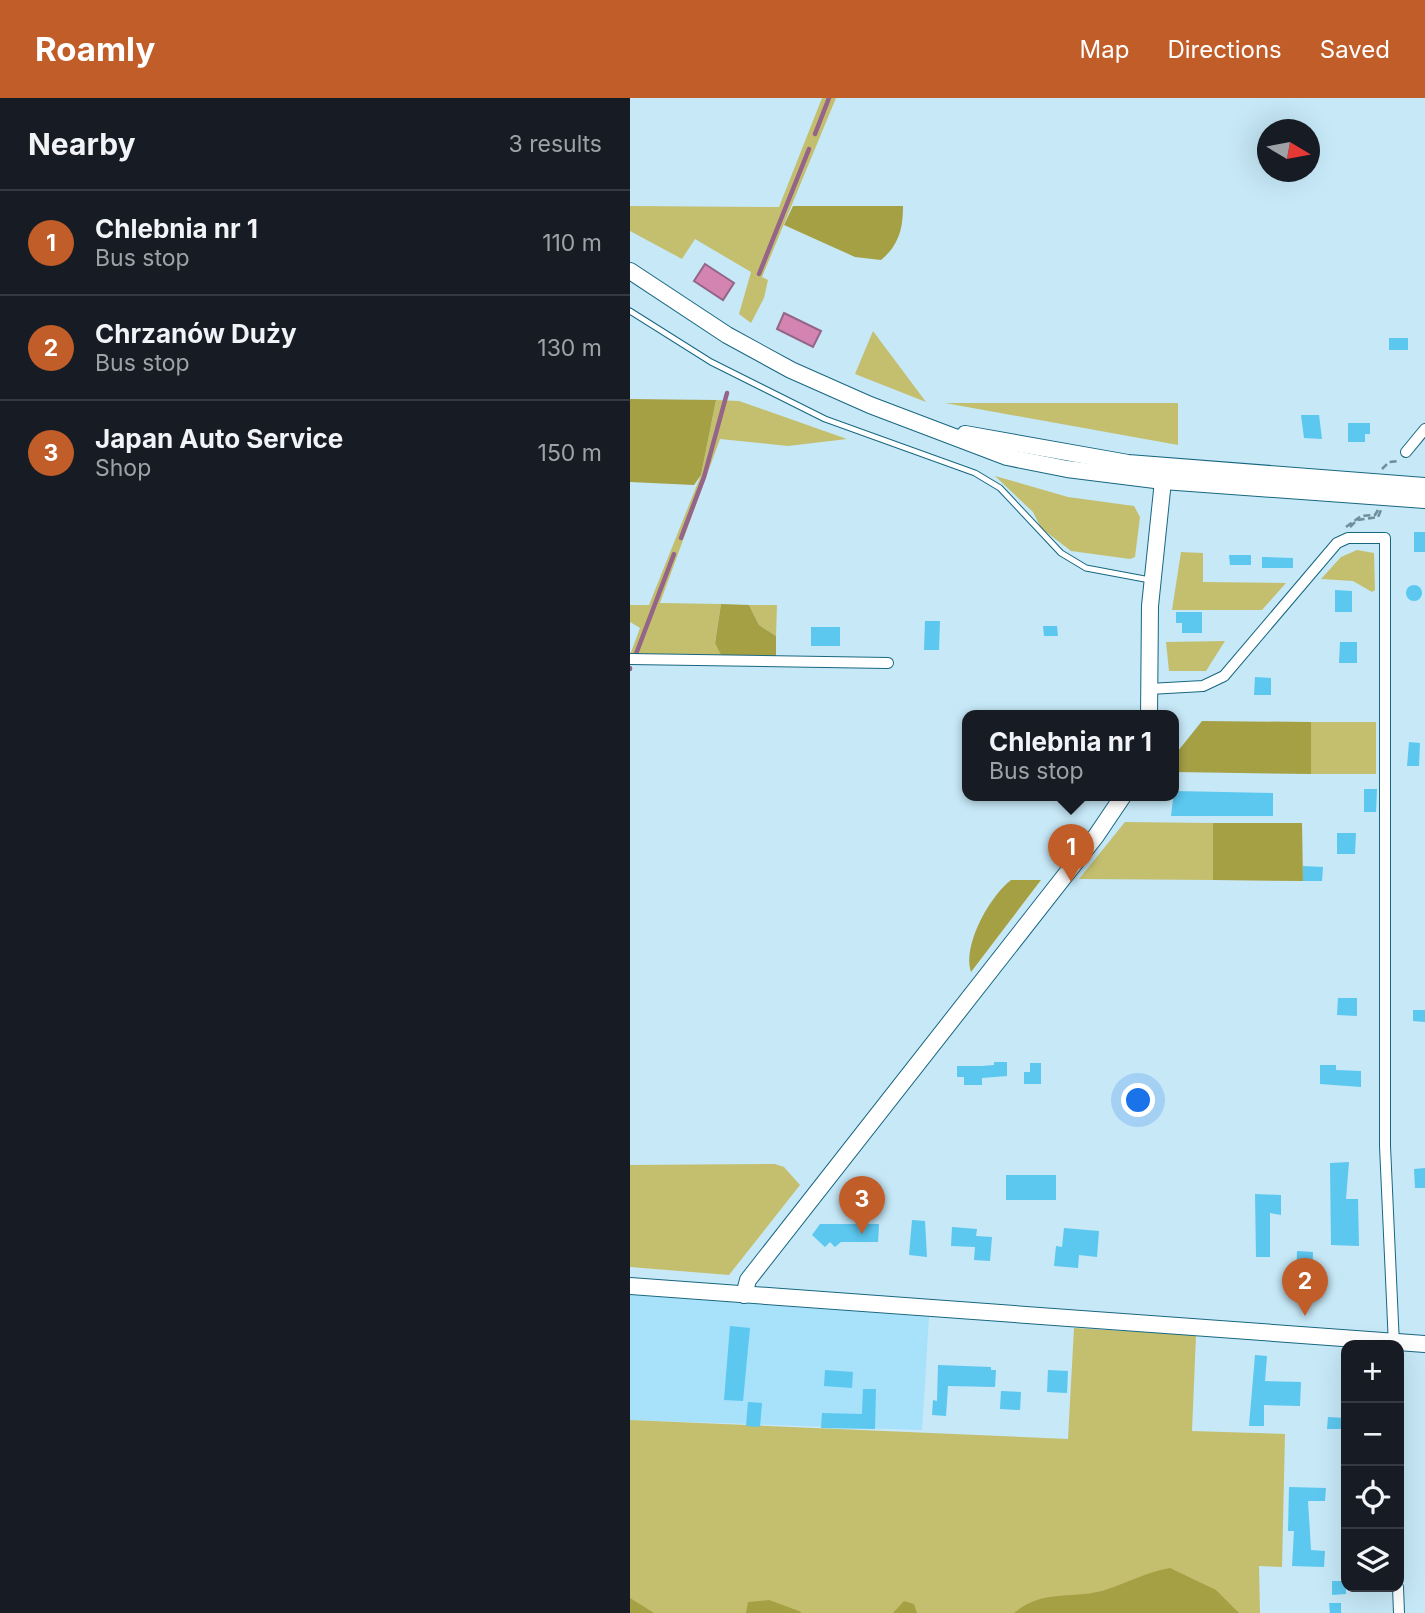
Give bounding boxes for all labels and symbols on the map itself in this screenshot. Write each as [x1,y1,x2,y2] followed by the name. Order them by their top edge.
[1257,119,1320,182] north arrow
[1048,824,1094,882] pin: 1
[1121,1083,1155,1117] your location
[839,1176,885,1234] pin: 3
[1282,1258,1328,1316] pin: 2

